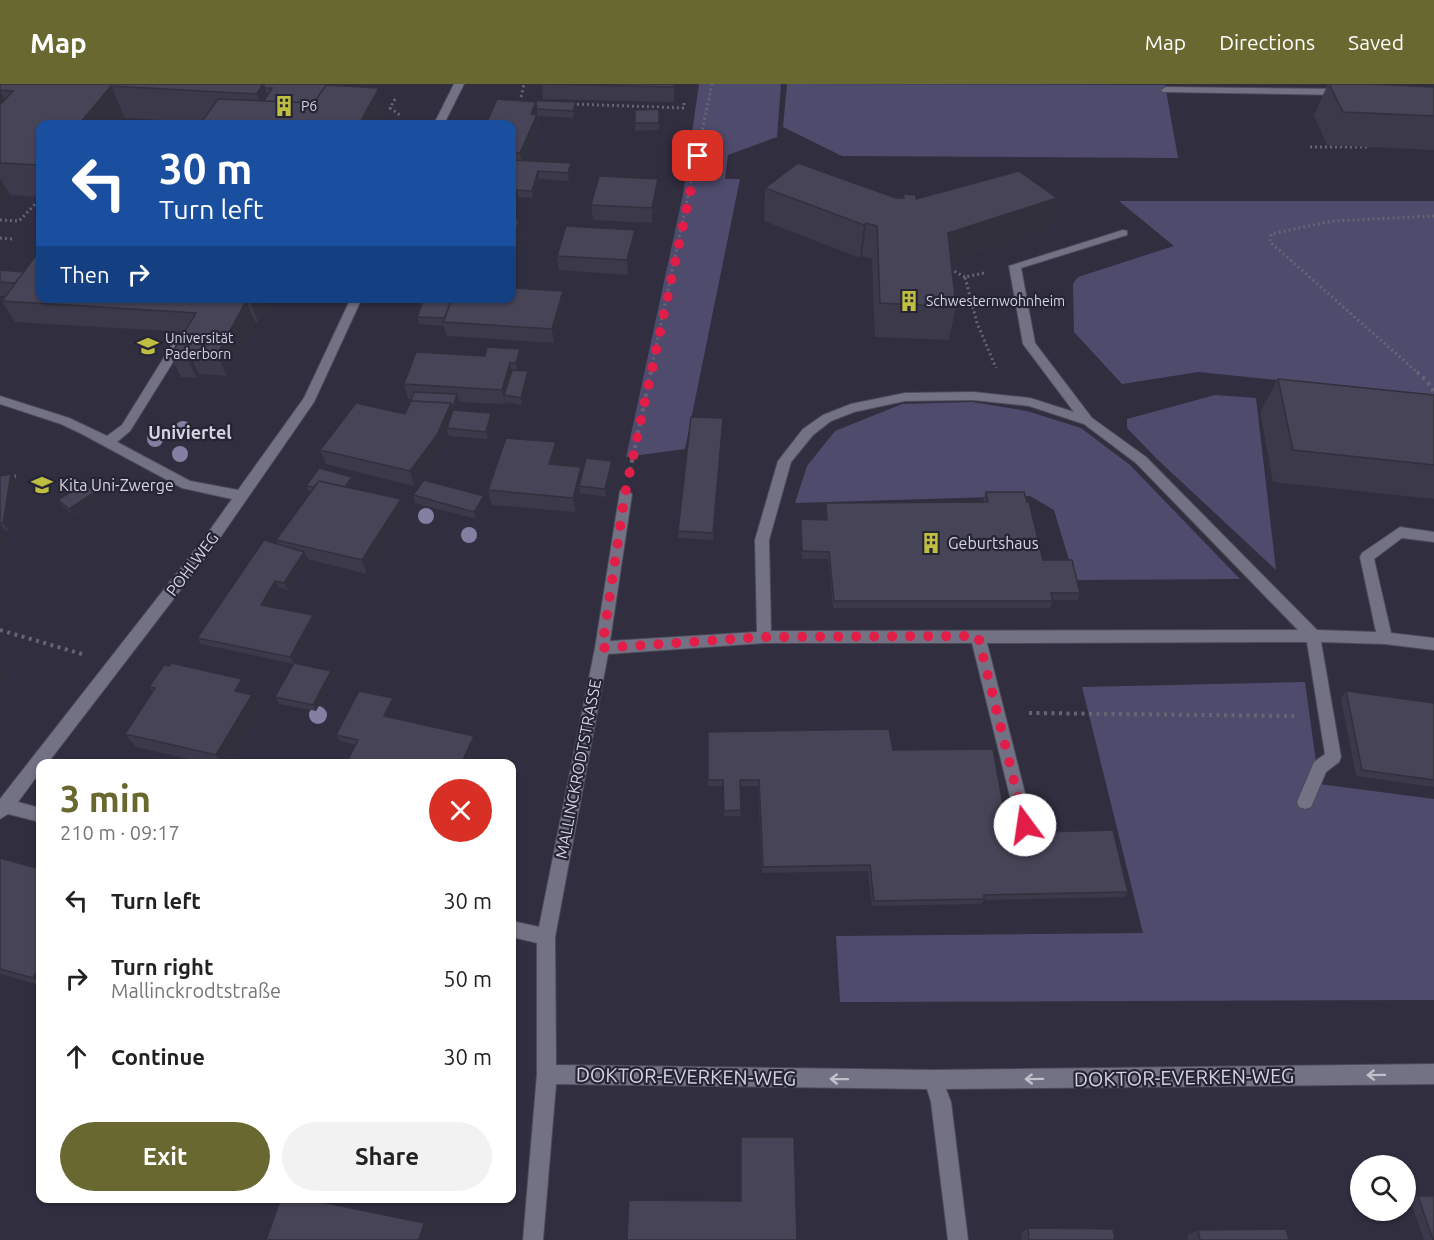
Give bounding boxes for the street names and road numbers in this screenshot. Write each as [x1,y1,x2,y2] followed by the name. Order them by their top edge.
[162,529,222,599] street label: POHLWEG
[552,678,604,860] street label: MALLINCKRODTSTRASSE
[576,1063,796,1089] street label: DOKTOR-EVERKEN-WEG
[1074,1064,1294,1090] street label: DOKTOR-EVERKEN-WEG

